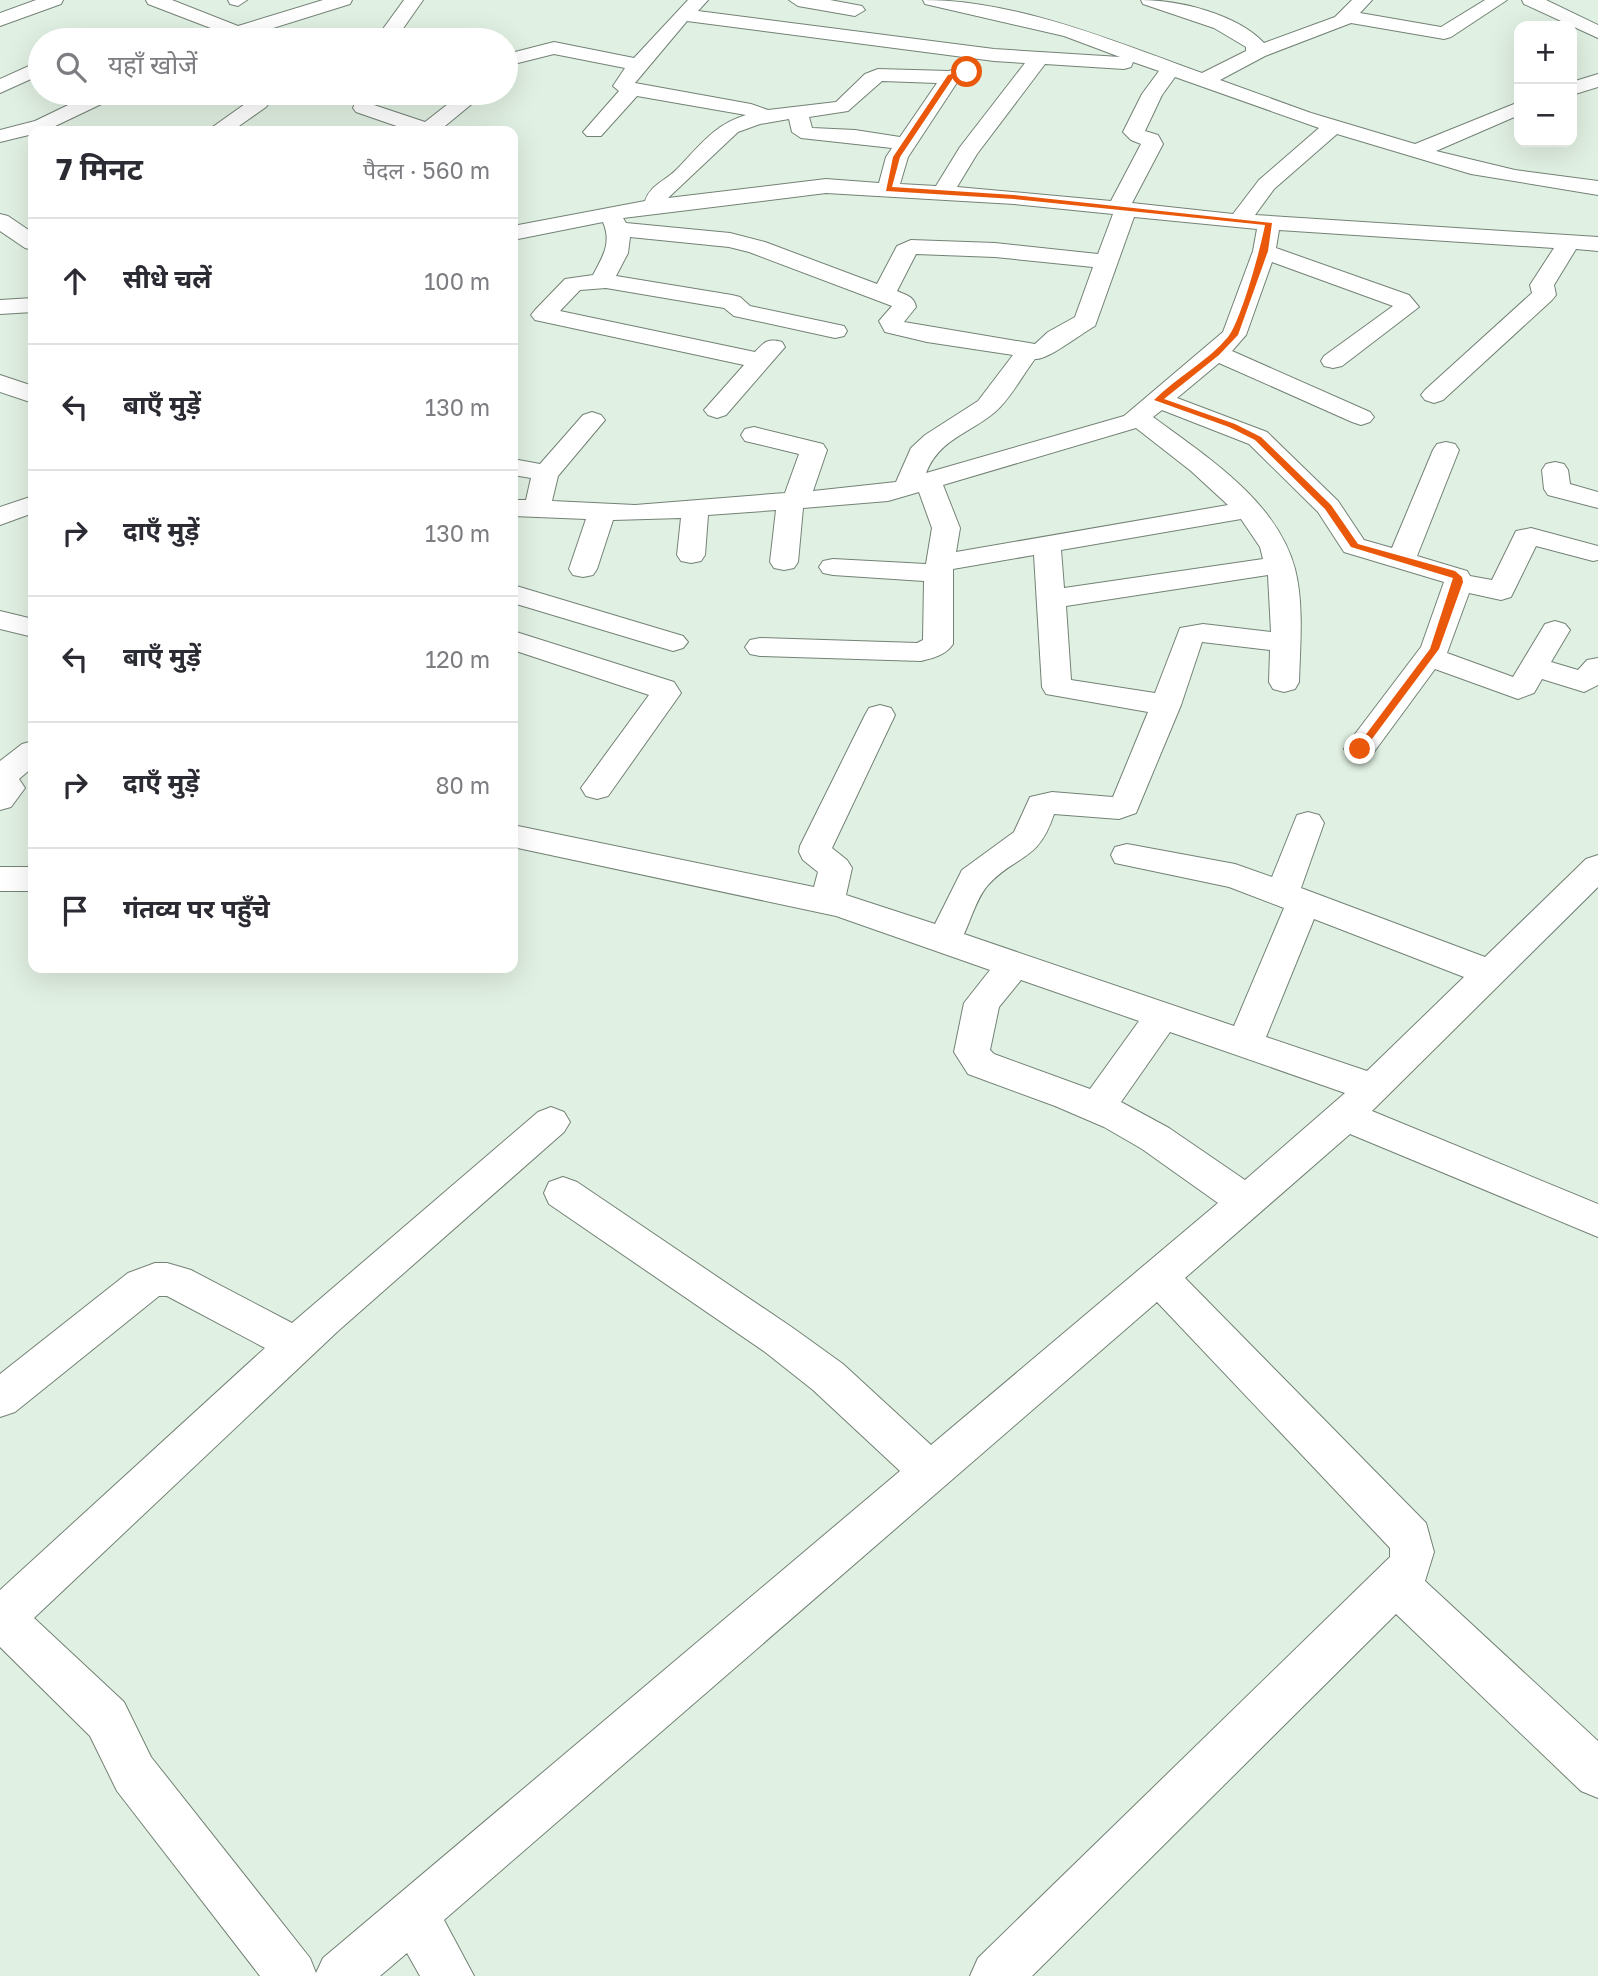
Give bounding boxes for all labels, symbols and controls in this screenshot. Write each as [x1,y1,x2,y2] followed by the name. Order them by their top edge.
[1514,21,1577,147] map controls
[1514,21,1577,84] button: +
[28,28,518,105] search box
[52,48,90,86] icon: search
[108,49,197,80] text: यहाँ खोजें
[951,56,982,87] route start
[1514,84,1577,147] button: −
[56,151,143,187] text: 7 मिनट
[363,156,490,184] text: पैदल · 560 m
[56,262,94,300] icon: ahead
[123,263,211,294] text: सीधे चलें
[424,267,490,295] text: 100 m
[56,388,94,426] icon: left
[123,389,201,420] text: बाएँ मुड़ें
[425,393,490,421] text: 130 m
[56,514,94,552] icon: right
[123,515,199,546] text: दाएँ मुड़ें
[425,519,490,547] text: 130 m
[56,640,94,678] icon: left
[123,641,201,672] text: बाएँ मुड़ें
[425,645,490,673] text: 120 m
[1344,733,1375,764] route end
[56,766,94,804] icon: right
[123,767,199,798] text: दाएँ मुड़ें
[436,771,490,799] text: 80 m
[56,892,94,930] icon: arrive
[123,893,270,924] text: गंतव्य पर पहुँचे

